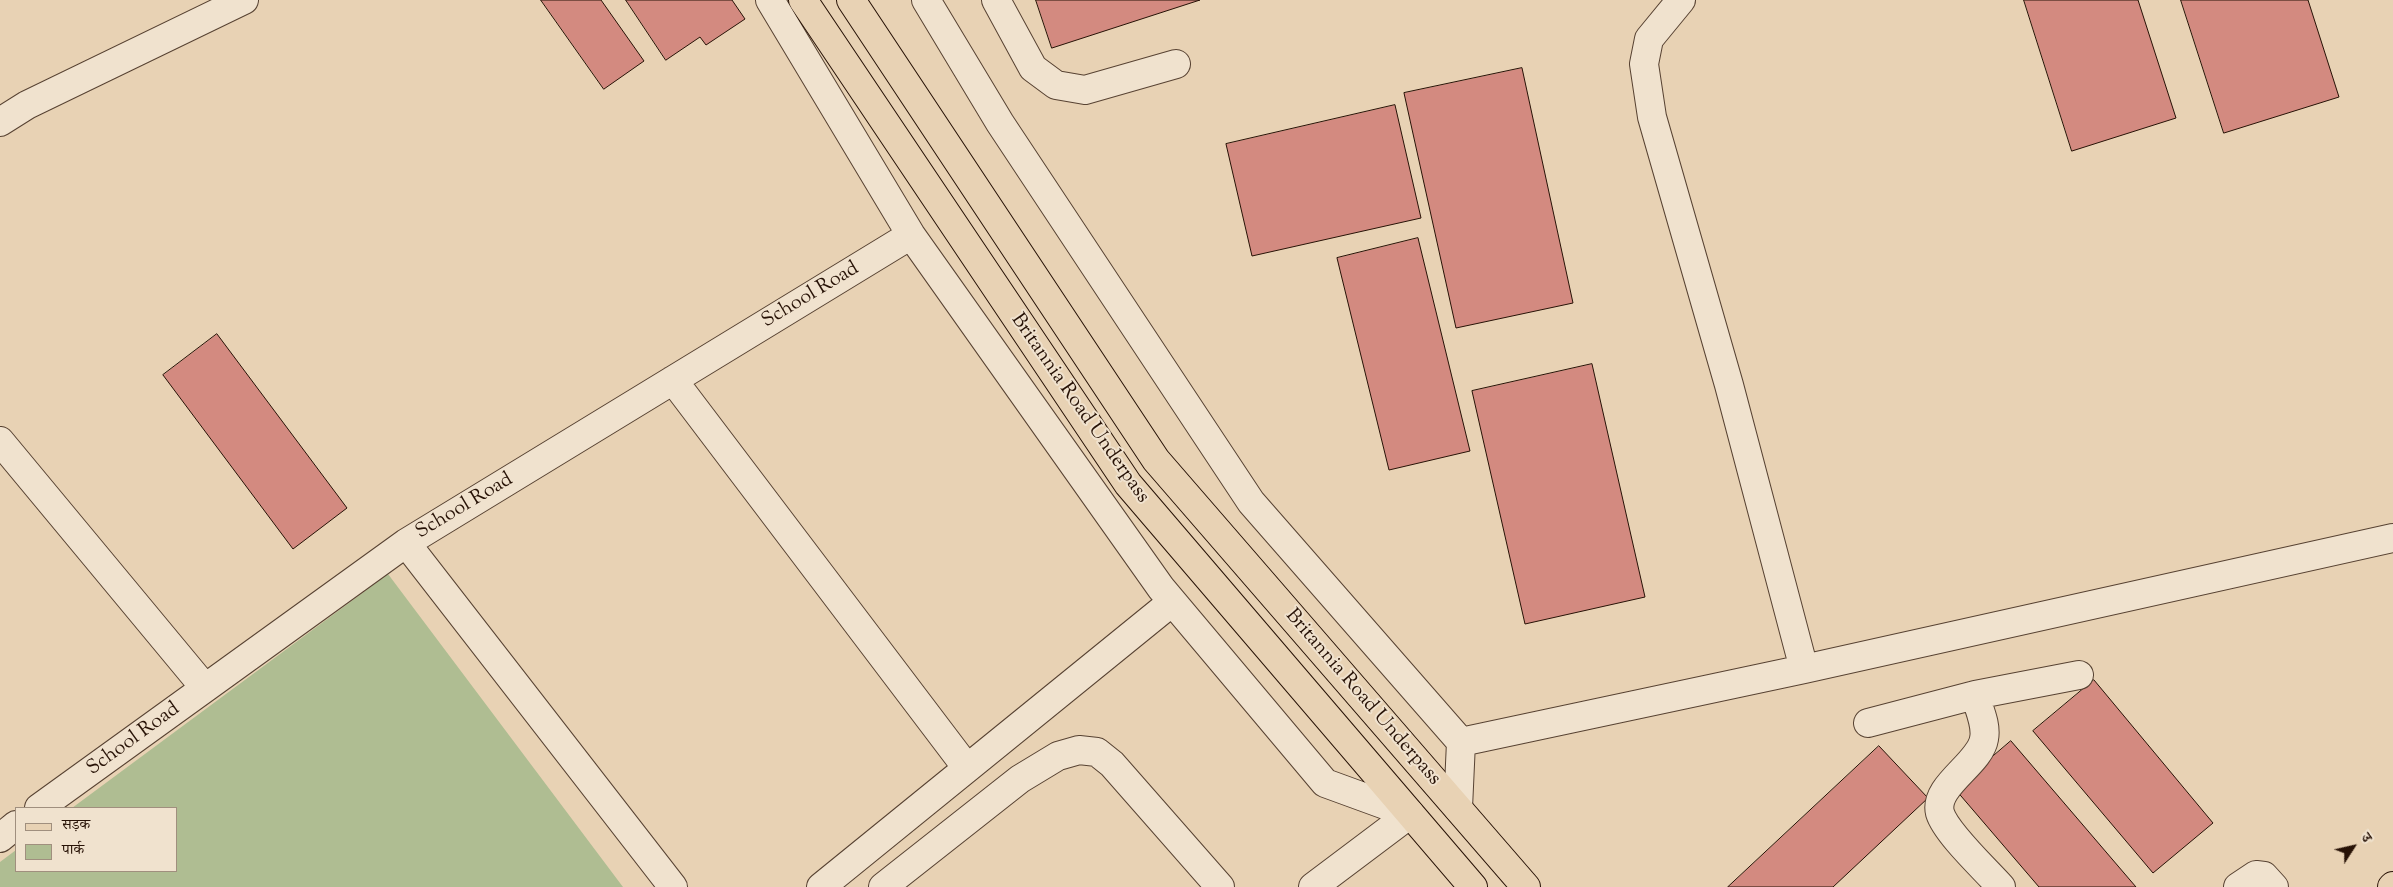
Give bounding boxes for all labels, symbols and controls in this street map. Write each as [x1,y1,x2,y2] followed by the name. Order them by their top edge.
[758,258,864,334] street label: School Road
[1004,310,1154,508] street label: Britannia Road Underpass
[412,469,518,545] street label: School Road
[1279,605,1445,791] street label: Britannia Road Underpass
[83,698,185,782] street label: School Road
[15,807,178,872] legend
[62,815,90,836] text: सड़क
[2328,822,2378,872] north arrow
[2355,830,2376,847] text: उ
[62,840,84,861] text: पार्क

